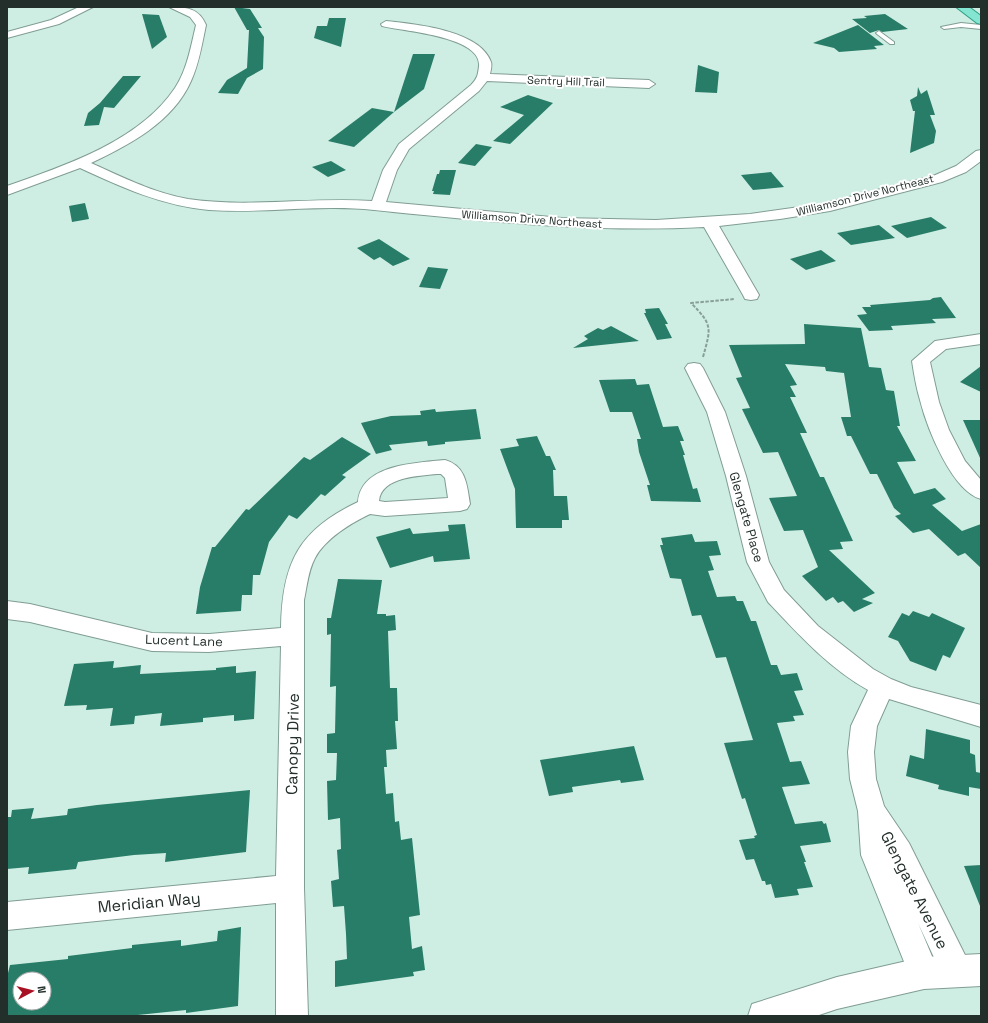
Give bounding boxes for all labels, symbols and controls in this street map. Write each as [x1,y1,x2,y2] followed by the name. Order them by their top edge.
[527,73,605,89] street label: Sentry Hill Trail
[795,171,935,219] street label: Williamson Drive Northeast
[461,207,603,231] street label: Williamson Drive Northeast
[725,470,768,564] street label: Glengate Place
[145,631,223,650] street label: Lucent Lane
[281,693,304,795] street label: Canopy Drive
[876,828,953,953] street label: Glengate Avenue
[97,888,201,917] street label: Meridian Way
[12,971,52,1011] north arrow
[35,985,49,994] text: N

